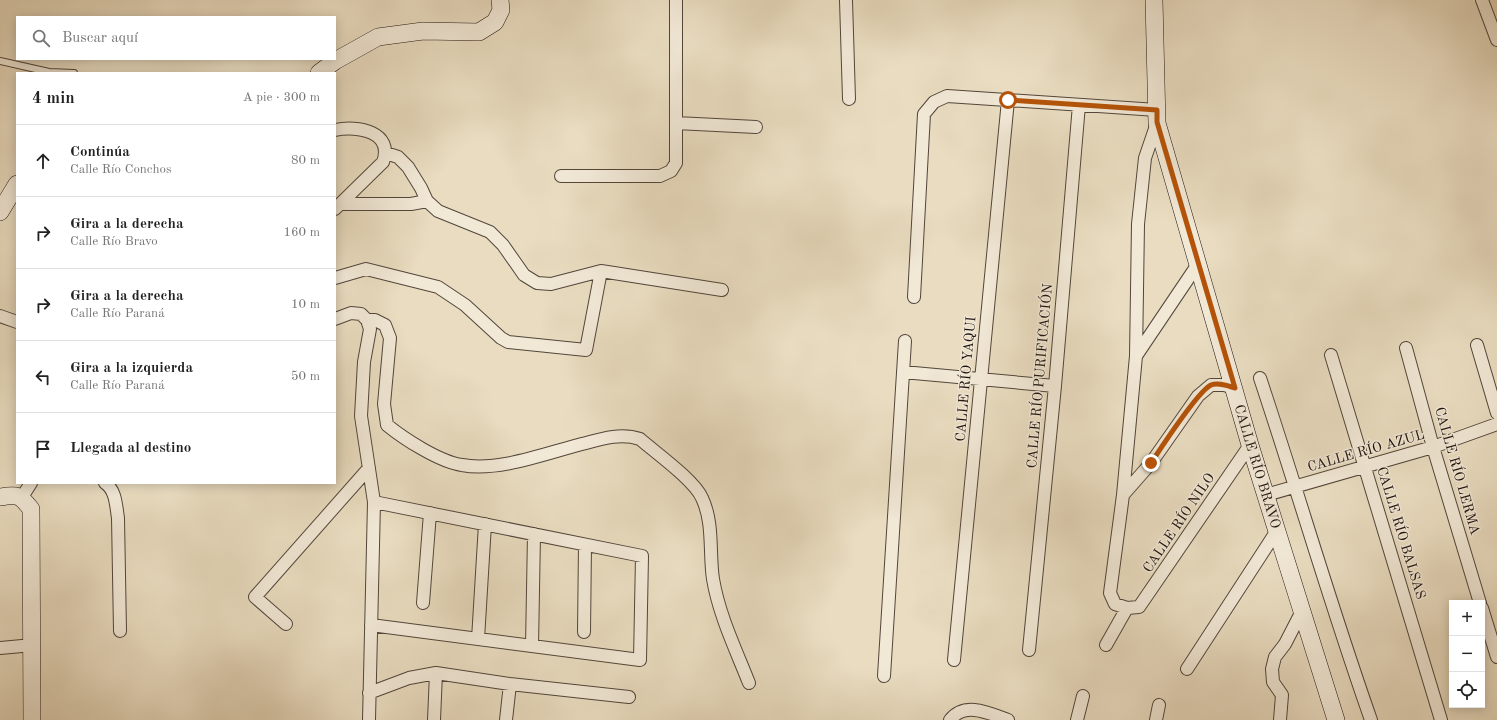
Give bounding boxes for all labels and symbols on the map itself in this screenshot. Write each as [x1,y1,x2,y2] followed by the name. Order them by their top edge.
[999,91,1017,109] route start
[1021,282,1055,469] street label: CALLE RÍO PURIFICACIÓN
[951,315,978,442] street label: CALLE RÍO YAQUI
[1232,403,1283,531] street label: CALLE RÍO BRAVO
[1432,405,1485,537] street label: CALLE RÍO LERMA
[1305,425,1426,474] street label: CALLE RÍO AZUL
[1142,454,1160,472] route end
[1374,464,1431,601] street label: CALLE RÍO BALSAS
[1138,469,1217,575] street label: CALLE RÍO NILO

